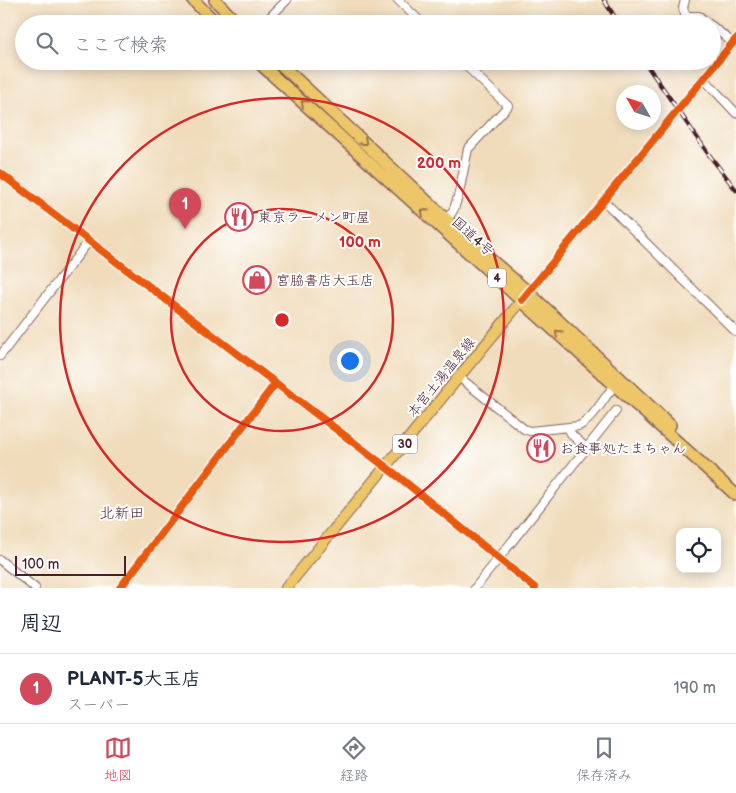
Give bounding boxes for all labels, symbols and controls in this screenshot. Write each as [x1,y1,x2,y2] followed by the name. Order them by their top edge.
[15,15,721,70] search box
[33,29,61,57] icon: search
[73,34,168,57] text: ここで検索
[616,85,661,130] north arrow
[300,100,309,109] one-way arrow
[359,136,368,145] one-way arrow
[417,154,461,173] text: 200 m
[169,188,201,229] pin: 1
[224,202,254,232] restaurant icon: 東京ラーメン町屋
[258,209,370,226] place label: 東京ラーメン町屋
[420,209,429,218] one-way arrow
[448,213,497,260] street label: 国道4号
[339,233,381,252] text: 100 m
[242,265,272,295] shop icon: 宮脇書店大玉店
[488,268,506,288] road number: 4
[276,272,374,289] place label: 宮脇書店大玉店
[273,311,291,329] centre of rings
[554,330,563,339] one-way arrow
[404,334,479,421] street label: 本宮土湯温泉線
[337,348,363,374] your location
[526,433,556,463] restaurant icon: お食事処たまちゃん
[392,434,418,454] road number: 30
[560,440,686,457] place label: お食事処たまちゃん
[99,504,145,523] district label: 北新田
[676,528,721,573] map controls
[676,528,721,573] button: locate
[15,553,126,576] scale bar
[22,556,59,573] text: 100 m
[20,611,62,636] text: 周辺
[67,668,201,691] text: PLANT-5大玉店
[33,679,39,698] text: 1
[674,679,716,698] text: 190 m
[67,696,130,715] text: スーパー
[104,734,132,784] tab: 地図
[340,734,368,784] tab: 経路
[576,734,632,784] tab: 保存済み

